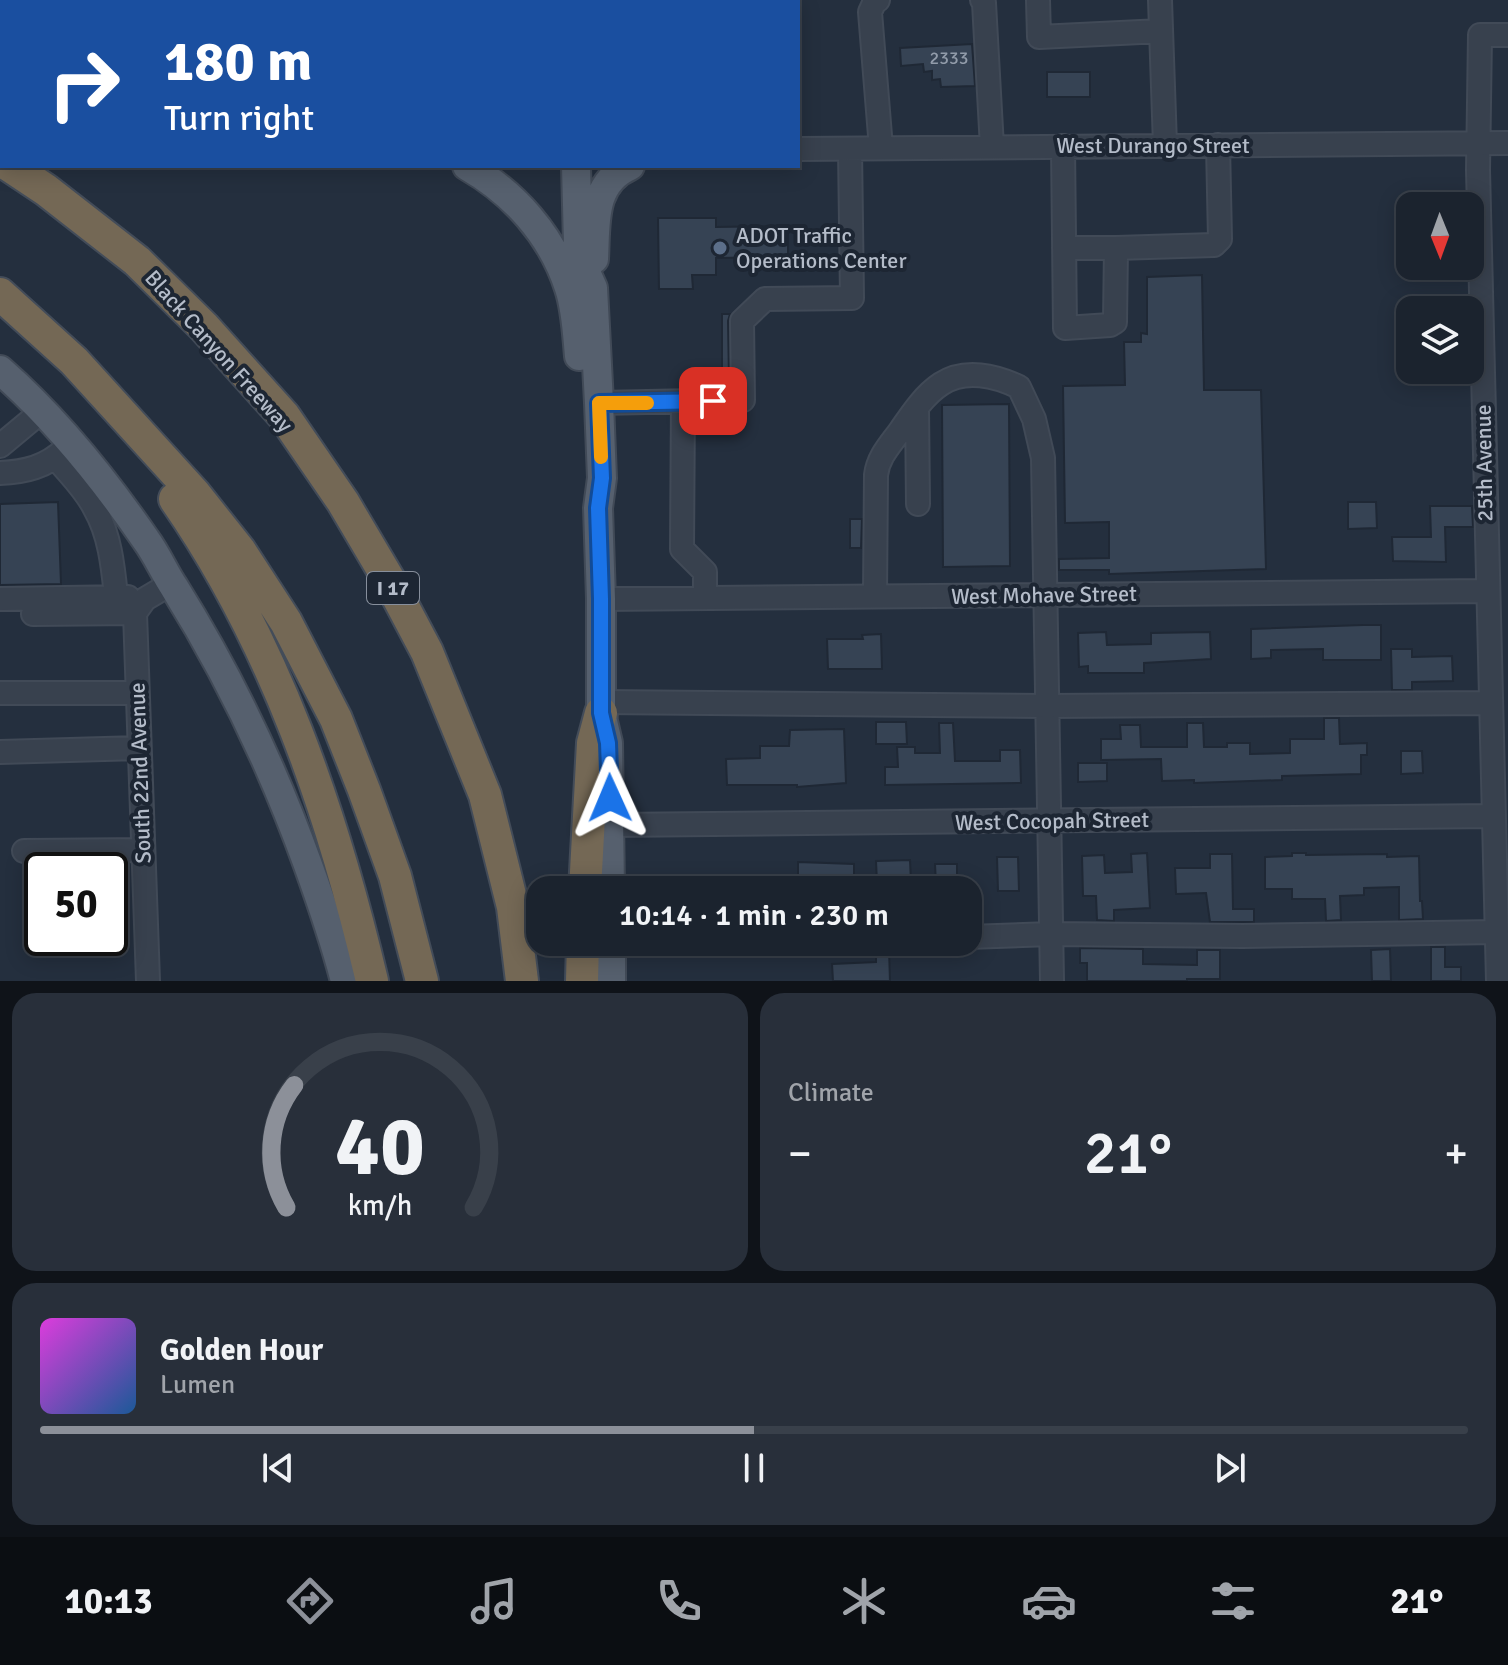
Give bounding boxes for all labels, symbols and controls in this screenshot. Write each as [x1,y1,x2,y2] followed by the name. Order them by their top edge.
[164,27,312,96] text: 180 m
[32,32,136,136] icon: right
[930,47,968,69] house number: 2333
[164,96,314,141] text: Turn right
[1056,132,1250,159] street label: West Durango Street
[1396,192,1484,280] north arrow
[1396,192,1484,384] map controls
[736,222,906,274] place label: ADOT Traffic Operations Center
[711,239,729,257] marker: ADOT Traffic Operations Center
[139,264,299,438] street label: Black Canyon Freeway
[1396,296,1484,384] button: layers
[679,367,747,435] pin
[691,379,735,423] icon: arrive
[1469,404,1499,522] street label: 25th Avenue
[367,572,419,604] road number: I 17
[951,580,1137,610] street label: West Mohave Street
[123,682,157,864] street label: South 22nd Avenue
[568,756,652,840] position arrow
[955,806,1150,836] street label: West Cocopah Street
[24,852,128,956] speed limit sign: 50
[619,897,889,934] text: 10:14 · 1 min · 230 m
[788,1077,874,1109] text: Climate
[335,1096,425,1198] text: 40
[1084,1117,1172,1191] text: 21°
[788,1127,812,1181] text: −
[1444,1127,1468,1181] text: +
[348,1188,412,1223] text: km/h
[160,1332,323,1369] text: Golden Hour
[160,1369,235,1401] text: Lumen
[256,1446,300,1490] icon: previous
[732,1446,776,1490] icon: pause
[1208,1446,1252,1490] icon: next
[282,1573,338,1629] icon: directions
[466,1573,522,1629] icon: music
[651,1573,707,1629] icon: phone
[836,1573,892,1629] icon: climate
[1021,1573,1077,1629] icon: car
[1205,1573,1261,1629] icon: filters
[64,1579,153,1624] text: 10:13
[1390,1579,1444,1624] text: 21°

